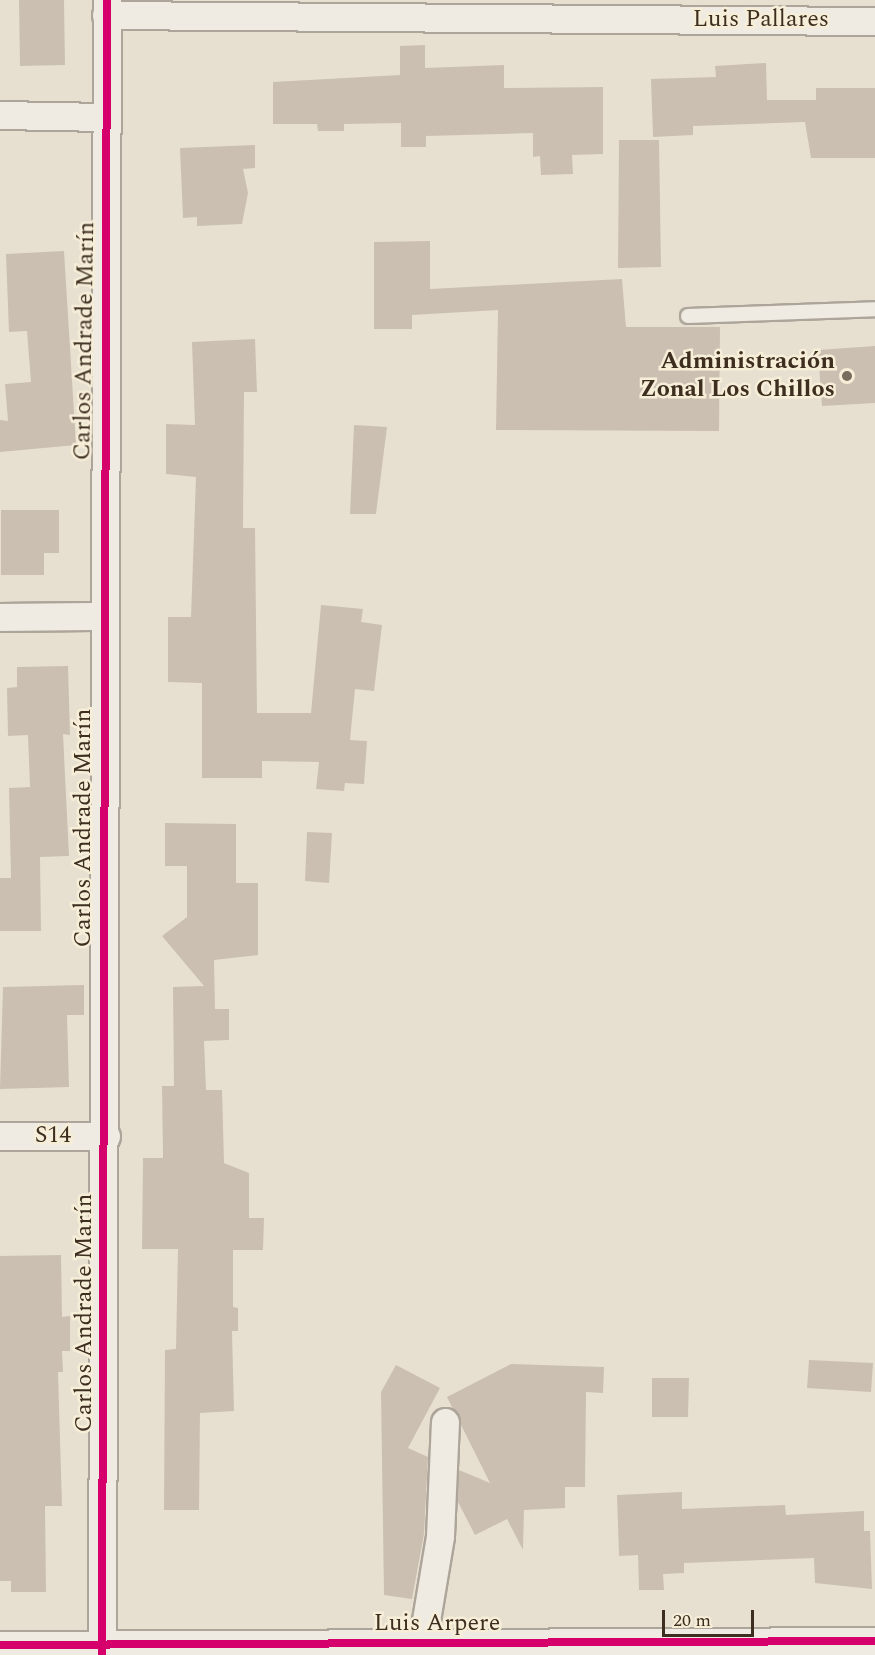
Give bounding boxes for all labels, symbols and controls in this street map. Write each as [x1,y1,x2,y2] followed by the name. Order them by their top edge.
[693,6,829,34] street label: Luis Pallares
[69,221,101,461] street label: Carlos Andrade Marín
[640,348,835,404] place label: Administración Zonal Los Chillos
[840,369,854,383] marker: Administración Zonal Los Chillos
[70,709,98,947] street label: Carlos Andrade Marín
[35,1122,71,1150] street label: S14
[71,1194,99,1432] street label: Carlos Andrade Marín
[665,1598,756,1636] scale bar
[673,1607,711,1634] text: 20 m
[374,1610,500,1638] street label: Luis Arpere

